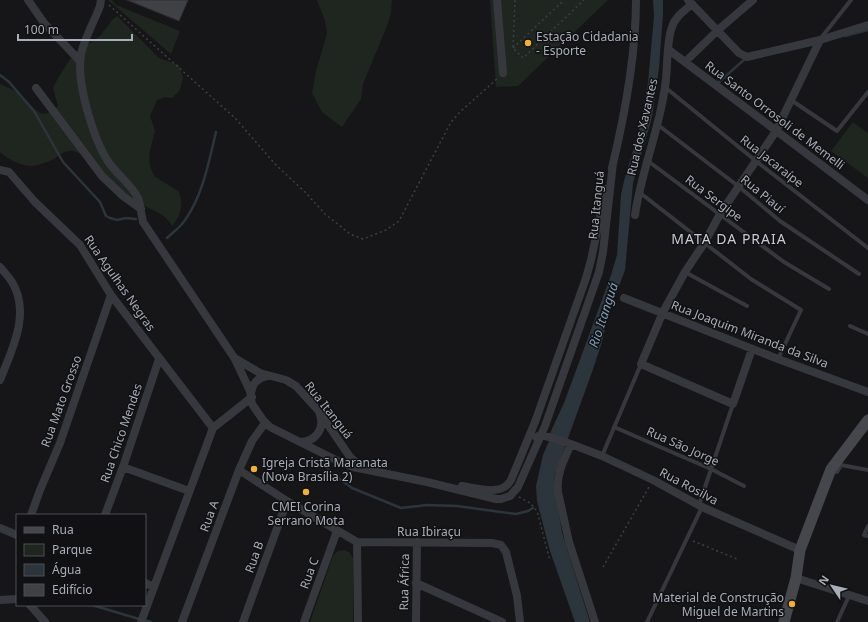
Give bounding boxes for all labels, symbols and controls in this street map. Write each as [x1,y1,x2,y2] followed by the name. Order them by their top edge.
[18,16,132,42] scale bar
[24,21,59,38] text: 100 m
[536,28,639,59] place label: Estação Cidadania - Esporte
[523,38,533,48] marker: Estação Cidadania - Esporte
[702,57,848,173] street label: Rua Santo Orrosoli de Memelli
[623,77,661,177] street label: Rua dos Xavantes
[737,131,807,191] street label: Rua Jacaraípe
[584,170,608,240] street label: Rua Itanguá
[682,171,746,225] street label: Rua Sergipe
[737,171,789,218] street label: Rua Piauí
[671,229,787,248] district label: MATA DA PRAIA
[80,232,160,335] street label: Rua Agulhas Negras
[584,280,622,350] water label: Rio Itanguá
[669,296,831,372] street label: Rua Joaquim Miranda da Silva
[37,353,85,449] street label: Rua Mato Grosso
[301,378,357,442] street label: Rua Itanguá
[96,381,146,485] street label: Rua Chico Mendes
[644,422,722,470] street label: Rua São Jorge
[262,454,388,485] place label: Igreja Cristã Maranata (Nova Brasília 2)
[657,463,721,509] street label: Rua Rosilva
[249,464,259,474] marker: Igreja Cristã Maranata (Nova Brasília 2)
[301,487,311,497] marker: CMEI Corina Serrano Mota
[195,498,223,534] street label: Rua A
[268,498,344,529] place label: CMEI Corina Serrano Mota
[16,514,146,606] legend
[52,521,74,538] text: Rua
[397,523,461,540] street label: Rua Ibiraçu
[240,539,268,575] street label: Rua B
[52,541,93,558] text: Parque
[395,553,413,611] street label: Rua África
[295,555,323,591] street label: Rua C
[52,561,81,578] text: Água
[812,566,852,606] north arrow
[815,572,832,588] text: N
[52,581,93,598] text: Edifício
[653,589,784,620] place label: Material de Construção Miguel de Martins
[787,599,797,609] marker: Material de Construção Miguel de Martins

